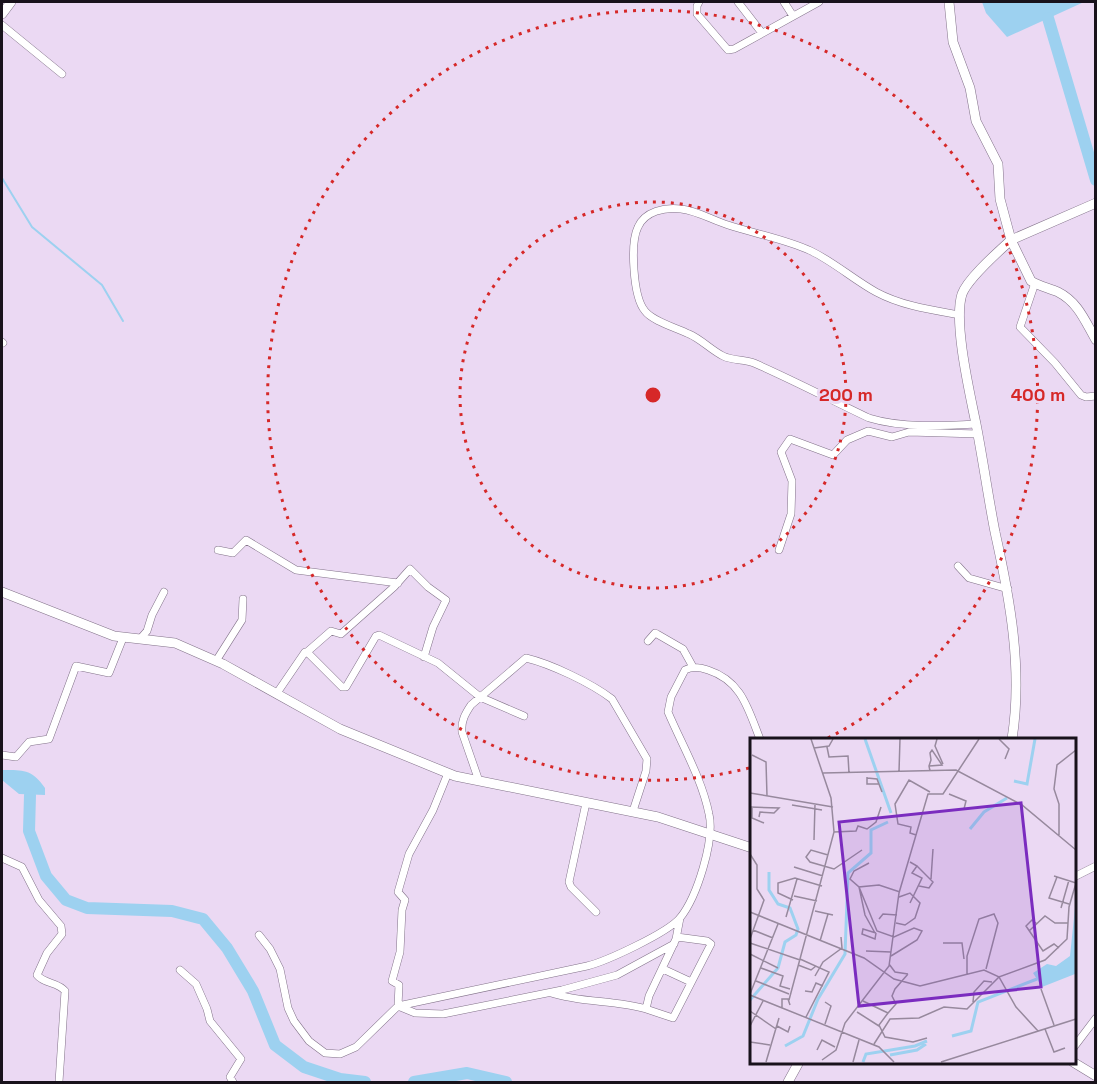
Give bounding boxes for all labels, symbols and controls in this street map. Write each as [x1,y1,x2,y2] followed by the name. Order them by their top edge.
[819,383,873,406] text: 200 m
[1011,383,1065,406] text: 400 m
[643,385,663,405] centre of rings
[750,738,1076,1063] inset map

